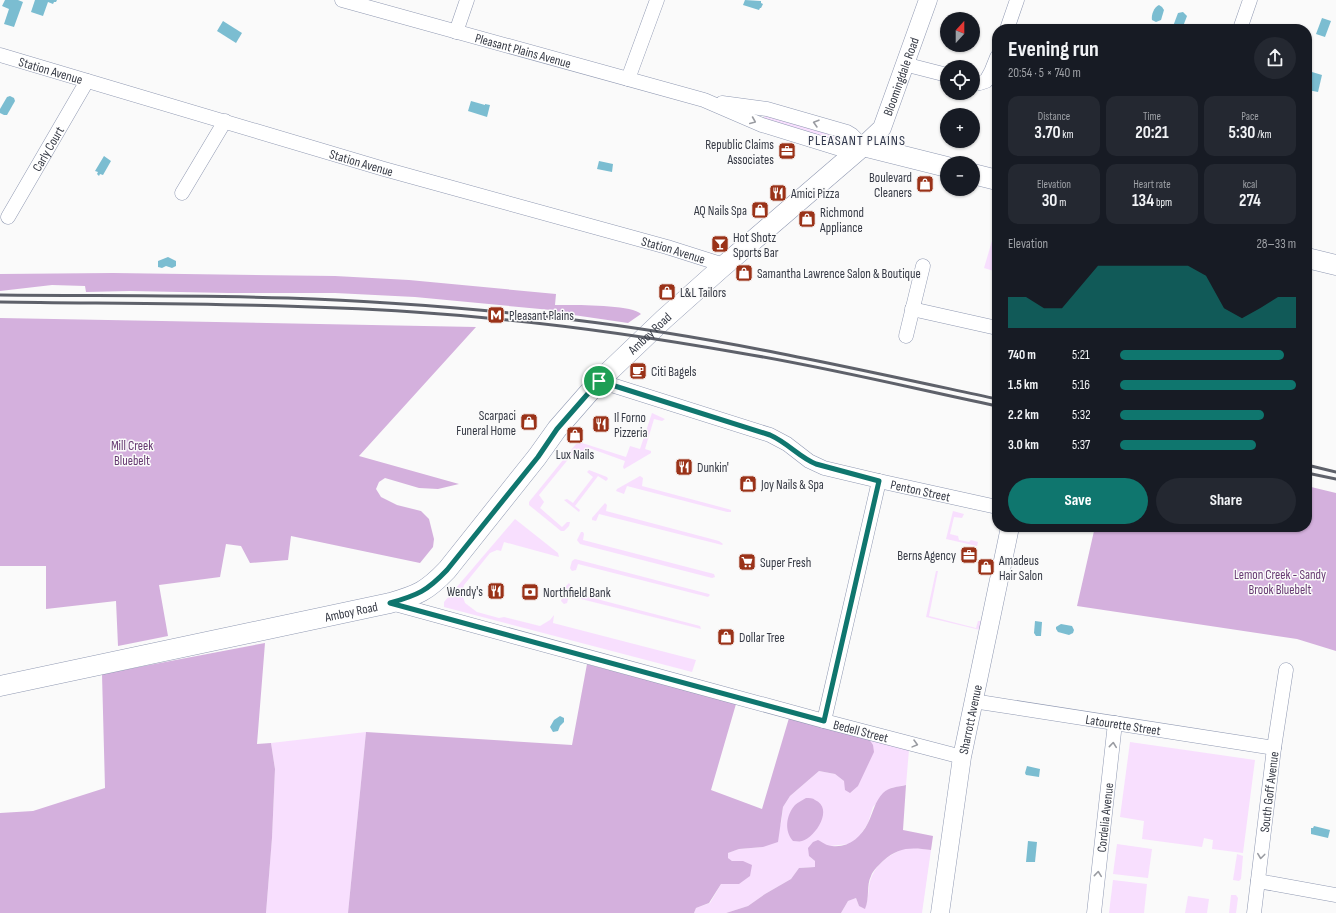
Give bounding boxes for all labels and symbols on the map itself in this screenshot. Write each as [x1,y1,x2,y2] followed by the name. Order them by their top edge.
[940,12,980,52] north arrow
[473,30,573,72] street label: Pleasant Plains Avenue
[880,35,923,118] street label: Bloomingdale Road
[17,54,84,88] street label: Station Avenue
[748,116,756,124] one-way arrow
[813,119,820,128] one-way arrow
[29,124,68,175] street label: Carly Court
[808,132,906,149] district label: PLEASANT PLAINS
[705,137,774,168] place label: Republic Claims Associates
[777,141,797,161] office icon: Republic Claims Associates
[327,146,395,180] street label: Station Avenue
[869,170,912,201] place label: Boulevard Cleaners
[915,174,935,194] shop icon: Boulevard Cleaners
[768,183,788,203] restaurant icon: Amici Pizza
[790,186,840,202] place label: Amici Pizza
[750,200,770,220] shop icon: AQ Nails Spa
[693,203,747,219] place label: AQ Nails Spa
[819,205,864,236] place label: Richmond Appliance
[797,209,817,229] shop icon: Richmond Appliance
[733,230,779,261] place label: Hot Shotz Sports Bar
[640,233,707,268] street label: Station Avenue
[710,234,730,254] bar icon: Hot Shotz Sports Bar
[734,263,754,283] shop icon: Samantha Lawrence Salon & Boutique
[757,266,921,282] place label: Samantha Lawrence Salon & Boutique
[657,282,677,302] shop icon: L&L Tailors
[680,285,726,301] place label: L&L Tailors
[486,305,506,325] metro station icon: Pleasant Plains
[509,308,574,324] place label: Pleasant Plains
[624,309,675,359] street label: Amboy Road
[628,361,648,381] cafe icon: Citi Bagels
[582,364,616,398] pin
[651,364,697,380] place label: Citi Bagels
[456,408,516,439] place label: Scarpaci Funeral Home
[614,410,647,441] place label: Il Forno Pizzeria
[519,412,539,432] shop icon: Scarpaci Funeral Home
[591,414,611,434] restaurant icon: Il Forno Pizzeria
[565,425,585,445] shop icon: Lux Nails
[111,438,153,469] park label: Mill Creek Bluebelt
[556,447,594,463] place label: Lux Nails
[674,457,694,477] restaurant icon: Dunkin'
[697,460,729,476] place label: Dunkin'
[738,474,758,494] shop icon: Joy Nails & Spa
[760,477,824,493] place label: Joy Nails & Spa
[889,477,952,505] street label: Penton Street
[959,545,979,565] office icon: Berns Agency
[897,548,956,564] place label: Berns Agency
[737,552,757,572] supermarket icon: Super Fresh
[998,553,1043,584] place label: Amadeus Hair Salon
[760,555,811,571] place label: Super Fresh
[976,557,996,577] shop icon: Amadeus Hair Salon
[1234,567,1326,598] park label: Lemon Creek - Sandy Brook Bluebelt
[486,581,506,601] restaurant icon: Wendy's
[520,582,540,602] bank icon: Northfield Bank
[447,584,483,600] place label: Wendy's
[543,585,611,601] place label: Northfield Bank
[322,599,379,626] street label: Amboy Road
[716,627,736,647] shop icon: Dollar Tree
[739,630,785,646] place label: Dollar Tree
[956,683,986,756] street label: Sharrott Avenue
[1084,712,1162,739] street label: Latourette Street
[832,717,890,746] street label: Bedell Street
[911,739,918,748] one-way arrow
[1108,742,1117,748] one-way arrow
[1257,751,1283,833] street label: South Goff Avenue
[1094,782,1117,853] street label: Cordelia Avenue
[1257,853,1266,859] one-way arrow
[1094,871,1103,877] one-way arrow

